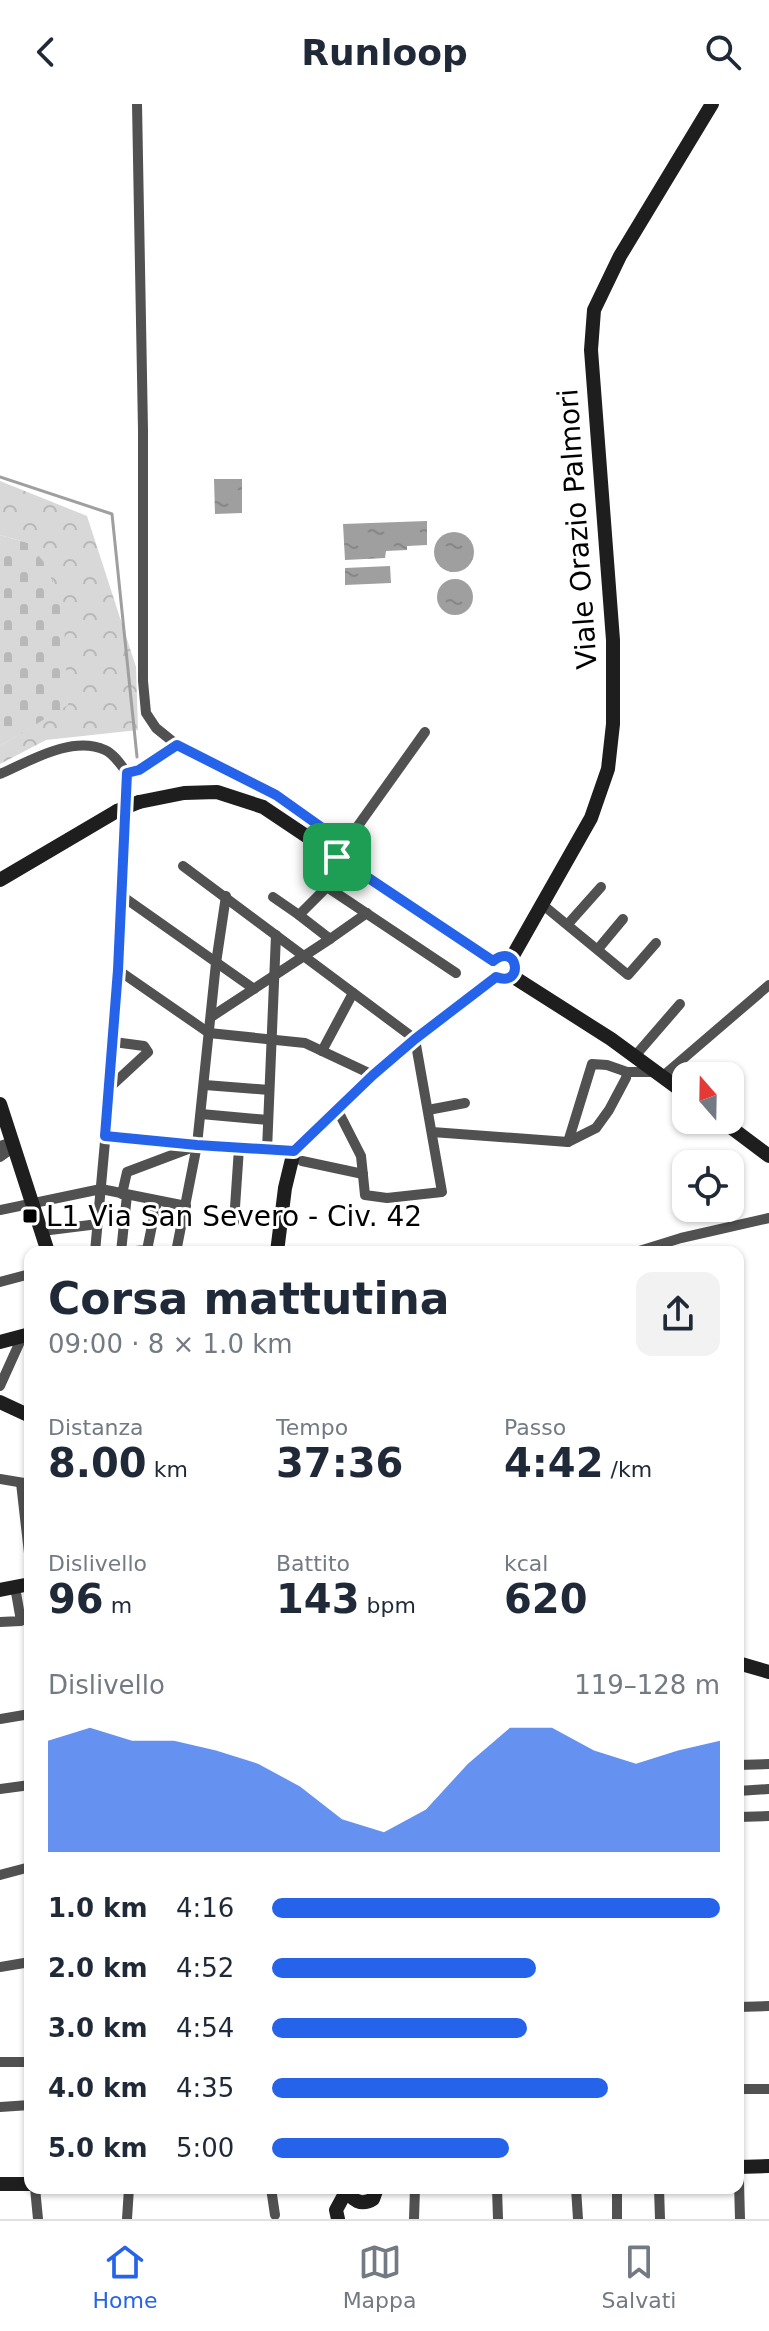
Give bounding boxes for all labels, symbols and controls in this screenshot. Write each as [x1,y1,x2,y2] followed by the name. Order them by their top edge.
[24,30,68,74] icon: back
[701,30,745,74] icon: search
[301,32,468,73] text: Runloop
[551,388,604,670] street label: Viale Orazio Palmori
[303,823,371,891] pin
[315,835,359,879] icon: arrive
[672,1062,744,1134] north arrow
[672,1062,744,1222] map controls
[672,1150,744,1222] button: locate
[46,1200,422,1233] place label: L1 Via San Severo - Civ. 42
[21,1207,39,1225] marker: L1 Via San Severo - Civ. 42
[636,1272,720,1356] button: share
[48,1273,449,1324] text: Corsa mattutina
[48,1329,293,1359] text: 09:00 · 8 × 1.0 km
[48,1415,144,1440] text: Distanza
[276,1415,348,1440] text: Tempo
[504,1415,566,1440] text: Passo
[48,1440,147,1486] text: 8.00
[276,1440,403,1486] text: 37:36
[504,1440,604,1486] text: 4:42
[147,1457,188,1482] text: km
[604,1457,652,1482] text: /km
[48,1551,147,1576] text: Dislivello
[276,1551,350,1576] text: Battito
[504,1551,548,1576] text: kcal
[48,1576,104,1622] text: 96
[276,1576,360,1622] text: 143
[504,1576,588,1622] text: 620
[104,1593,132,1618] text: m
[360,1593,416,1618] text: bpm
[48,1670,165,1700] text: Dislivello
[574,1670,720,1700] text: 119–128 m
[48,1893,148,1923] text: 1.0 km
[176,1893,234,1923] text: 4:16
[48,1953,148,1983] text: 2.0 km
[176,1953,234,1983] text: 4:52
[48,2013,148,2043] text: 3.0 km
[176,2013,234,2043] text: 4:54
[48,2073,148,2103] text: 4.0 km
[176,2073,234,2103] text: 4:35
[48,2133,148,2163] text: 5.0 km
[176,2133,234,2163] text: 5:00
[93,2240,158,2313] tab: Home
[343,2240,417,2313] tab: Mappa
[602,2240,676,2313] tab: Salvati

